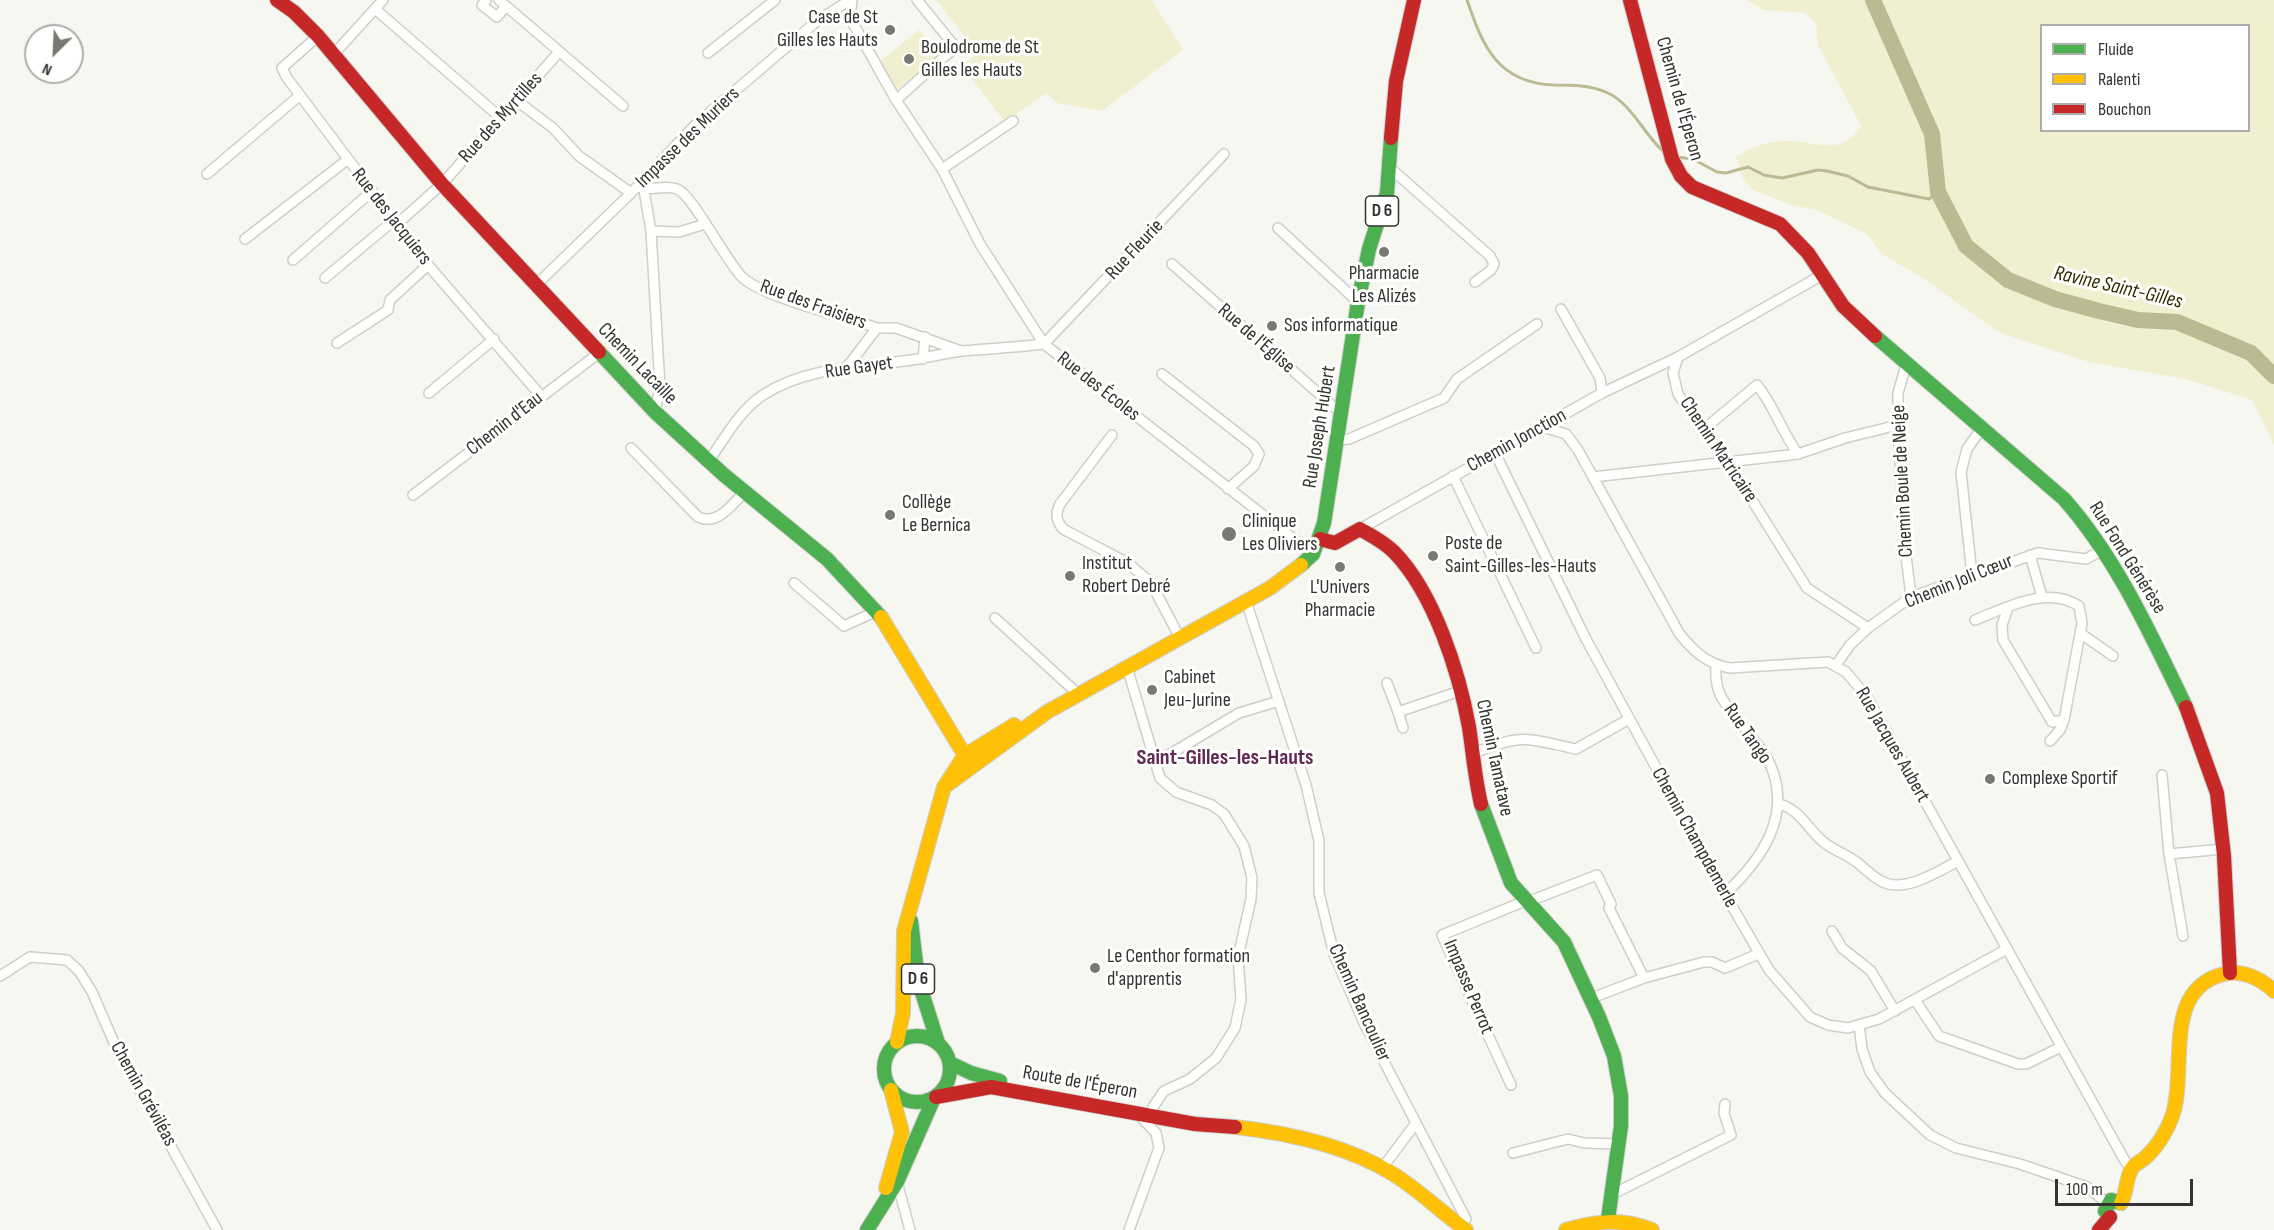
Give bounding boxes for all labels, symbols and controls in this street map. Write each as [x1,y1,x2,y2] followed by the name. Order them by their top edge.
[777,6,878,53] place label: Case de St Gilles les Hauts
[883,23,897,37] marker: Case de St Gilles les Hauts
[24,24,84,84] north arrow
[2040,24,2250,132] legend
[1650,34,1708,164] street label: Chemin de l'Éperon
[921,36,1039,83] place label: Boulodrome de St Gilles les Hauts
[2098,39,2134,60] text: Fluide
[902,52,916,66] marker: Boulodrome de St Gilles les Hauts
[40,59,55,79] text: N
[454,68,548,168] street label: Rue des Myrtilles
[2098,69,2140,90] text: Ralenti
[631,82,745,194] street label: Impasse des Muriers
[2098,99,2151,120] text: Bouchon
[346,164,436,270] street label: Rue des Jacquiers
[1366,196,1398,226] road number: D 6
[1101,215,1169,285] street label: Rue Fleurie
[1377,245,1391,259] marker: Pharmacie Les Alizés
[2051,261,2185,315] water label: Ravine Saint-Gilles
[1349,262,1419,309] place label: Pharmacie Les Alizés
[756,275,870,335] street label: Rue des Fraisiers
[1212,299,1300,379] street label: Rue de l'Église
[1284,314,1398,338] place label: Sos informatique
[592,318,682,410] street label: Chemin Lacaille
[1265,319,1279,333] marker: Sos informatique
[1052,347,1144,427] street label: Rue des Écoles
[824,351,894,385] street label: Rue Gayet
[1298,364,1342,490] street label: Rue Joseph Hubert
[462,387,548,461] street label: Chemin d'Eau
[1674,393,1762,507] street label: Chemin Matricaire
[1463,404,1571,478] street label: Chemin Jonction
[1887,404,1919,558] street label: Chemin Boule de Neige
[902,491,971,538] place label: Collège Le Bernica
[2083,497,2171,619] street label: Rue Fond Générèse
[883,508,897,522] marker: Collège Le Bernica
[1242,510,1317,557] place label: Clinique Les Oliviers
[1220,525,1238,543] marker: Clinique Les Oliviers
[1445,532,1596,579] place label: Poste de Saint-Gilles-les-Hauts
[1426,549,1440,563] marker: Poste de Saint-Gilles-les-Hauts
[1901,549,2017,615] street label: Chemin Joli Cœur
[1082,552,1171,599] place label: Institut Robert Debré
[1333,560,1347,574] marker: L'Univers Pharmacie
[1063,569,1077,583] marker: Institut Robert Debré
[1305,576,1375,623] place label: L'Univers Pharmacie
[1164,666,1231,713] place label: Cabinet Jeu-Jurine
[1145,683,1159,697] marker: Cabinet Jeu-Jurine
[1849,683,1935,807] street label: Rue Jacques Aubert
[1470,697,1518,819] street label: Chemin Tamatave
[1718,699,1776,769] street label: Rue Tango
[1136,745,1314,771] district label: Saint-Gilles-les-Hauts
[1646,764,1742,912] street label: Chemin Champdemerle
[2002,767,2118,791] place label: Complexe Sportif
[1983,772,1997,786] marker: Complexe Sportif
[1437,936,1499,1038] street label: Impasse Perrot
[1322,941,1396,1065] street label: Chemin Bancoulier
[1107,945,1250,992] place label: Le Centhor formation d'apprentis
[1088,961,1102,975] marker: Le Centhor formation d'apprentis
[902,964,934,994] road number: D 6
[104,1037,182,1151] street label: Chemin Gréviléas
[1021,1061,1139,1105] street label: Route de l'Éperon
[2058,1167,2196,1205] scale bar
[2066,1179,2103,1200] text: 100 m

